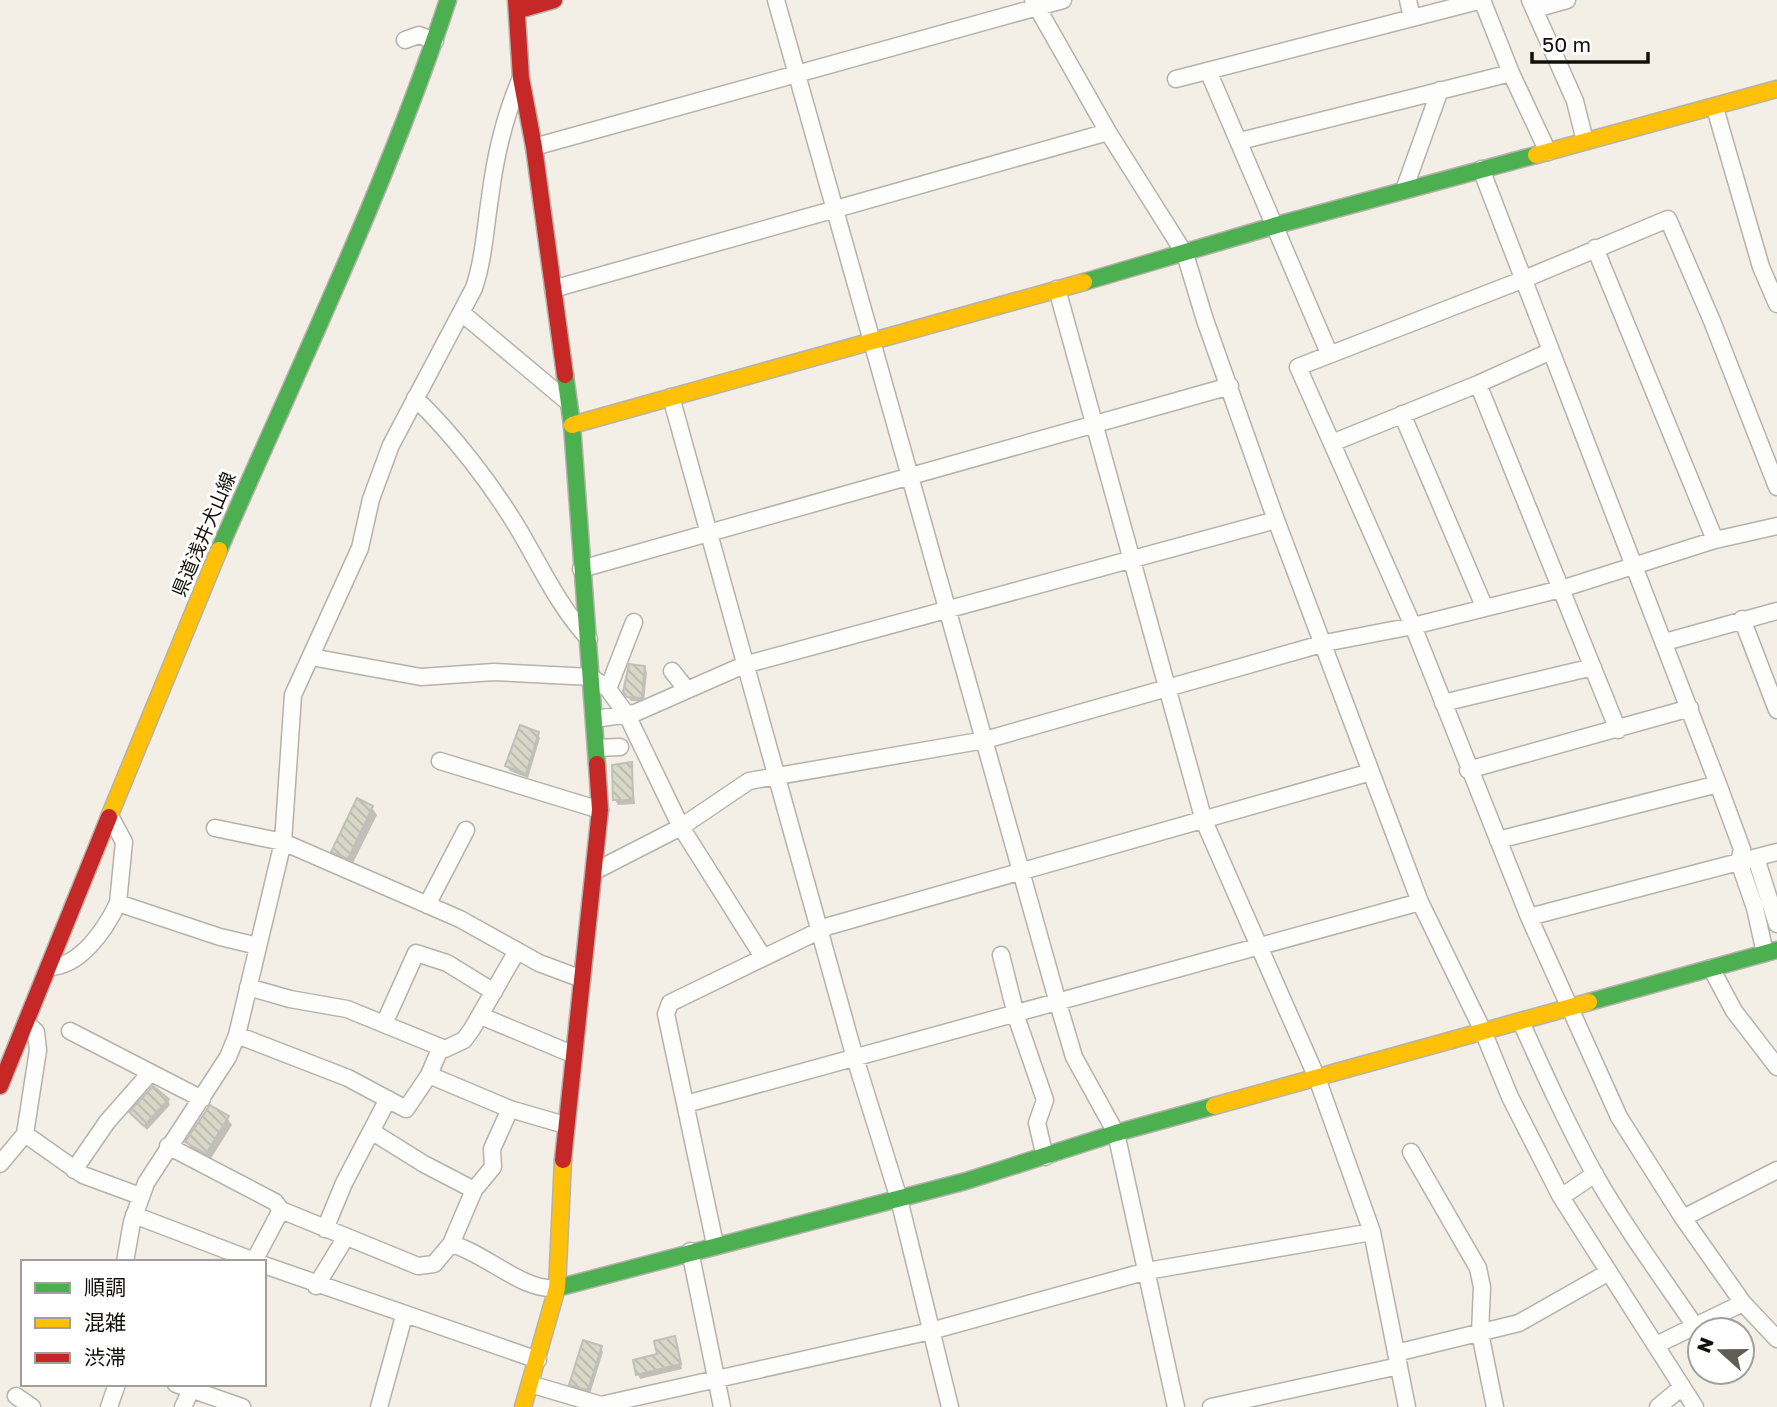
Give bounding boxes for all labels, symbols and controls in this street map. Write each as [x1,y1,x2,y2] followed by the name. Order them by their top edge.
[1532,21,1648,65] scale bar
[1542,31,1591,57] text: 50 m
[166,468,240,600] street label: 県道浅井犬山線
[21,1260,266,1386] legend
[84,1274,126,1300] text: 順調
[84,1309,126,1335] text: 混雑
[1686,1316,1756,1386] north arrow
[1691,1334,1718,1356] text: N
[84,1344,126,1370] text: 渋滞

